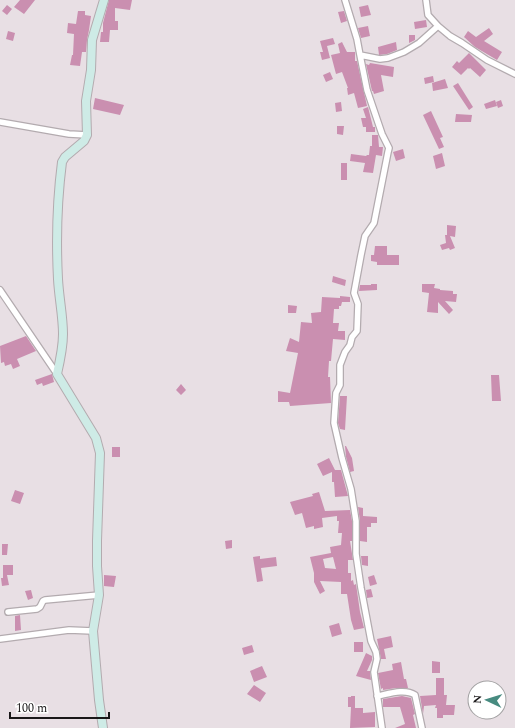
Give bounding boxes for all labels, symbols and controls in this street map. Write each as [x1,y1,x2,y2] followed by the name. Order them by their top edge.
[467,680,507,720] north arrow
[10,694,109,720] scale bar
[469,694,486,704] text: N
[16,699,47,718] text: 100 m

